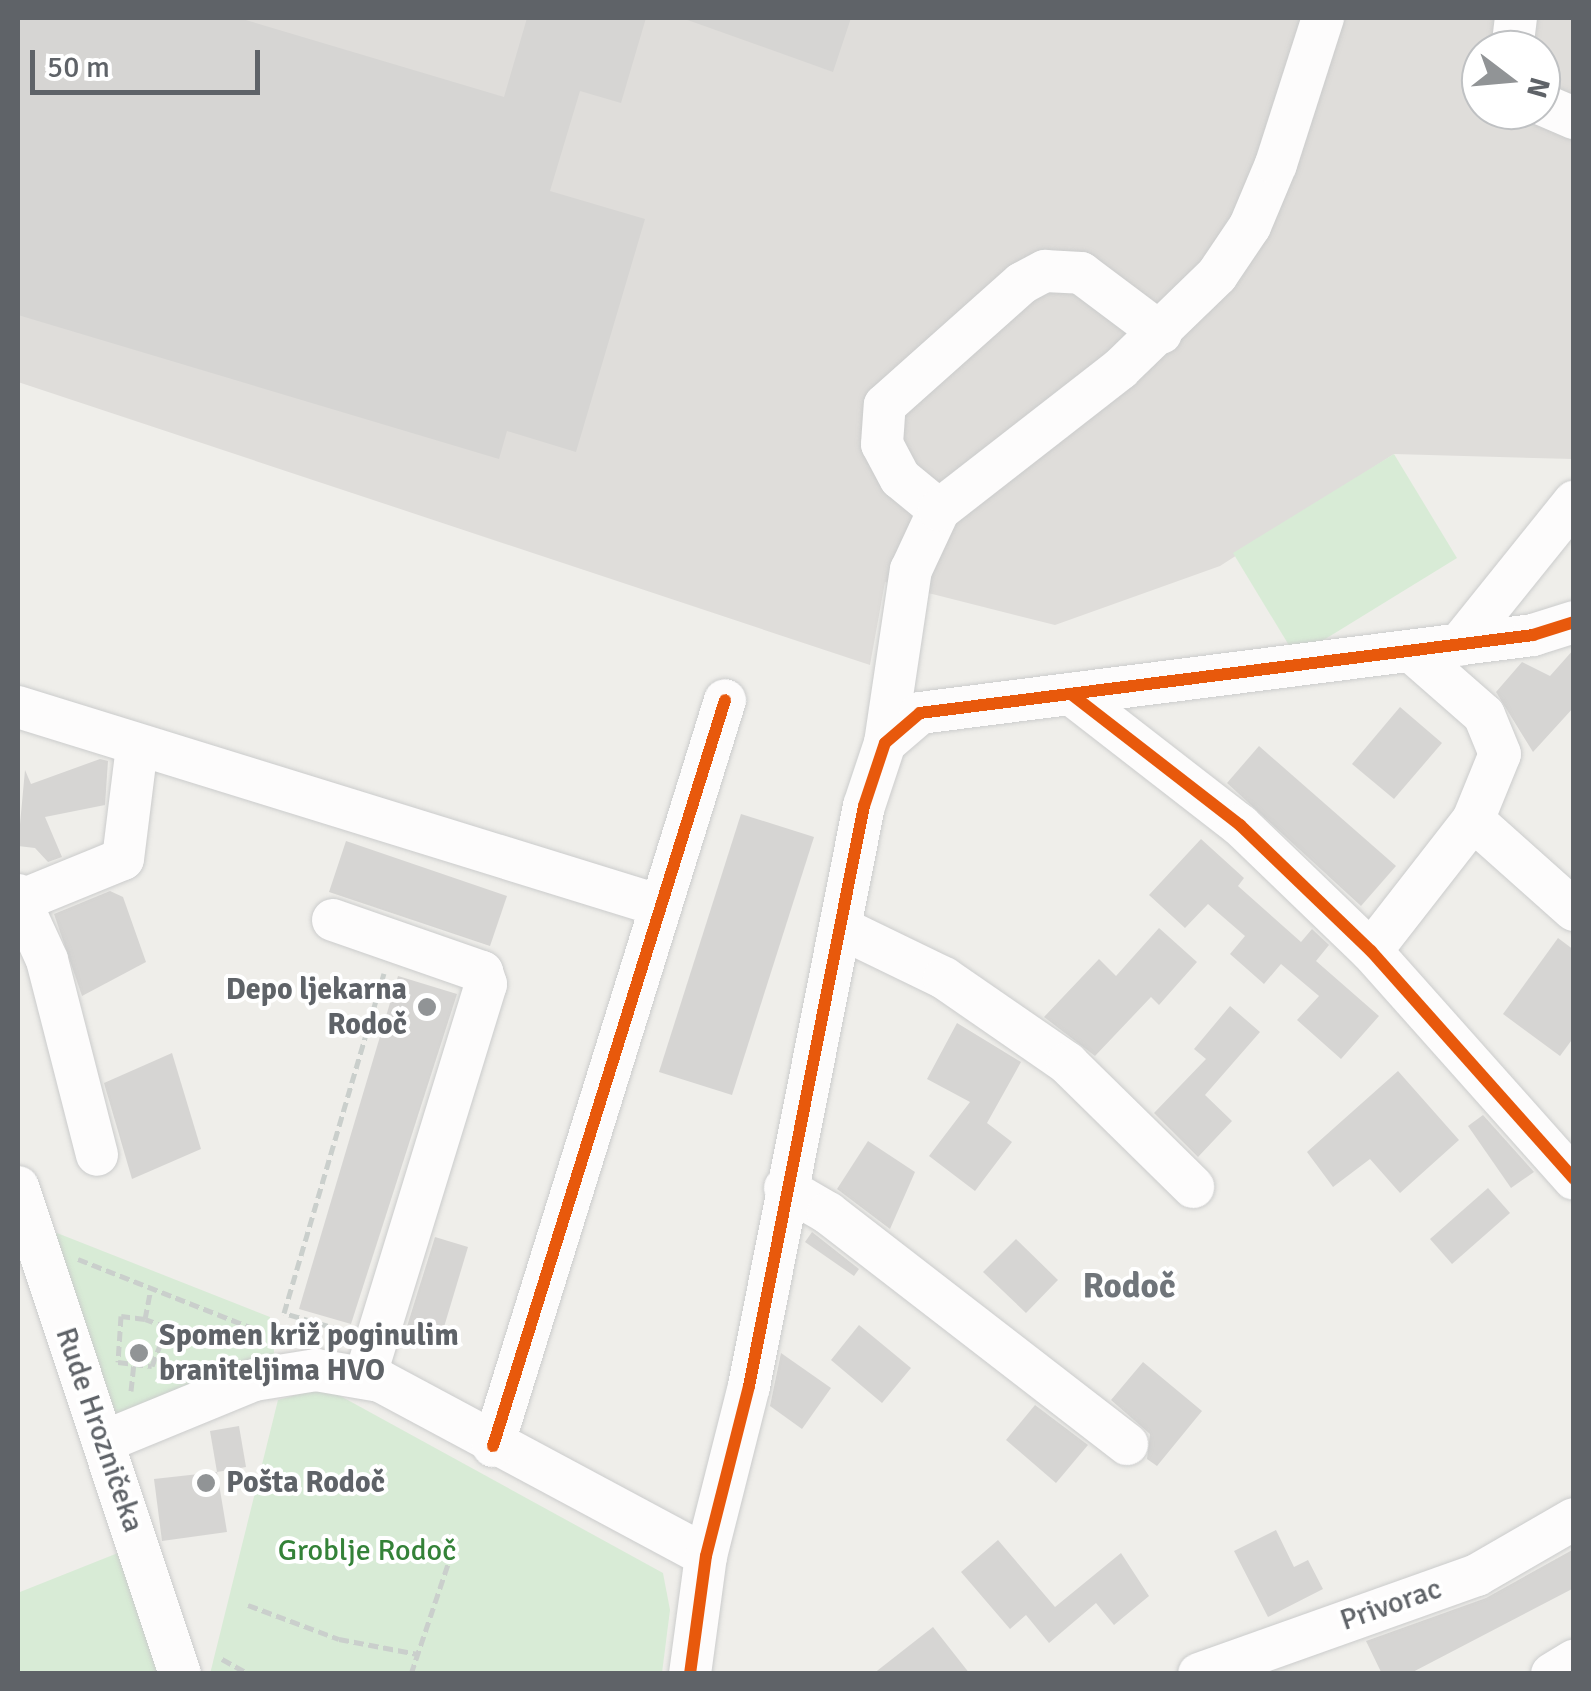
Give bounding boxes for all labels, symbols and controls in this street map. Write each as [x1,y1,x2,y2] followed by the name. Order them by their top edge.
[35,30,265,92] scale bar
[1461,30,1561,130] north arrow
[47,49,110,86] text: 50 m
[1519,74,1557,102] text: N
[226,972,407,1042] place label: Depo ljekarna Rodoč
[416,996,438,1018] marker: Depo ljekarna Rodoč
[1083,1265,1175,1307] district label: Rodoč
[159,1318,459,1388] place label: Spomen križ poginulim braniteljima HVO
[47,1323,151,1537] street label: Rude Hrozničeka
[128,1342,150,1364] marker: Spomen križ poginulim braniteljima HVO
[226,1465,385,1501] place label: Pošta Rodoč
[195,1472,217,1494] marker: Pošta Rodoč
[278,1533,456,1569] park label: Groblje Rodoč
[1336,1571,1446,1639] street label: Privorac

